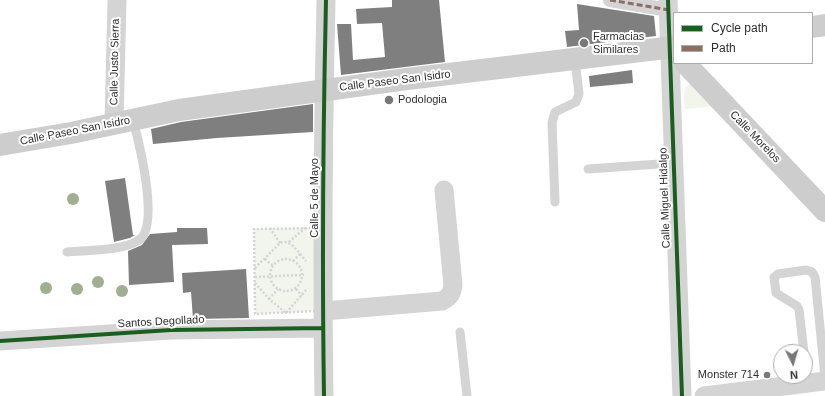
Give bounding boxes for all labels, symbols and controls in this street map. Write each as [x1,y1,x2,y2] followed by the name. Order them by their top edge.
[673,12,813,64] legend
[108,18,122,106] street label: Calle Justo Sierra
[711,21,768,35] text: Cycle path
[593,30,644,56] place label: Farmacias Similares
[578,37,590,49] marker: Farmacias Similares
[711,41,736,55] text: Path
[339,68,451,94] street label: Calle Paseo San Isidro
[398,93,447,107] place label: Podologia
[383,94,395,106] marker: Podologia
[727,108,783,166] street label: Calle Morelos
[19,114,131,148] street label: Calle Paseo San Isidro
[657,147,673,249] street label: Calle Miguel Hidalgo
[308,158,322,238] street label: Calle 5 de Mayo
[117,313,205,331] street label: Santos Degollado
[773,344,813,384] north arrow
[698,368,759,382] place label: Monster 714
[789,369,798,381] text: N
[762,370,772,380] marker: Monster 714

